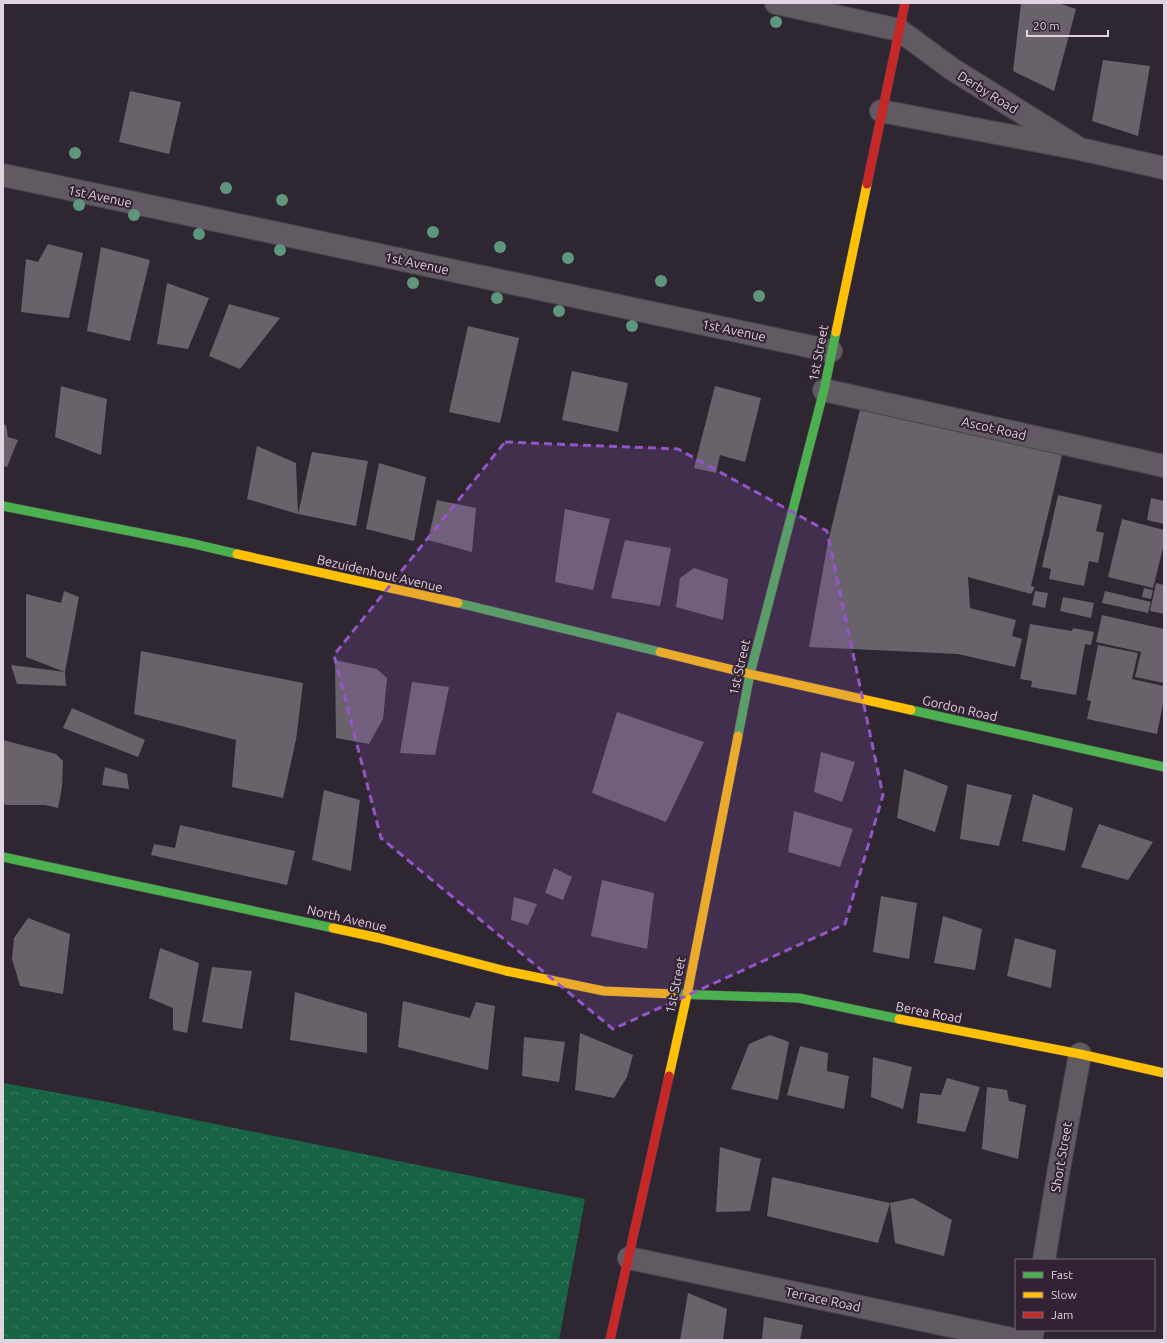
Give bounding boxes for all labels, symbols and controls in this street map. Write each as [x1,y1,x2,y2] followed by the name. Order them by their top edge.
[1027,12,1108,38] scale bar
[1033,19,1060,32] text: 20 m
[955,68,1021,116] street label: Derby Road
[67,182,133,210] street label: 1st Avenue
[384,249,450,277] street label: 1st Avenue
[701,316,767,344] street label: 1st Avenue
[806,324,830,382] street label: 1st Street
[960,414,1028,442] street label: Ascot Road
[316,552,444,594] street label: Bezuidenhout Avenue
[726,637,752,697] street label: 1st Street
[921,693,999,723] street label: Gordon Road
[306,902,388,934] street label: North Avenue
[662,955,688,1015] street label: 1st Street
[895,999,963,1025] street label: Berea Road
[1048,1121,1074,1193] street label: Short Street
[1015,1259,1155,1331] legend
[1051,1268,1073,1281] text: Fast
[784,1284,862,1314] street label: Terrace Road
[1051,1288,1077,1301] text: Slow
[1051,1308,1073,1321] text: Jam

